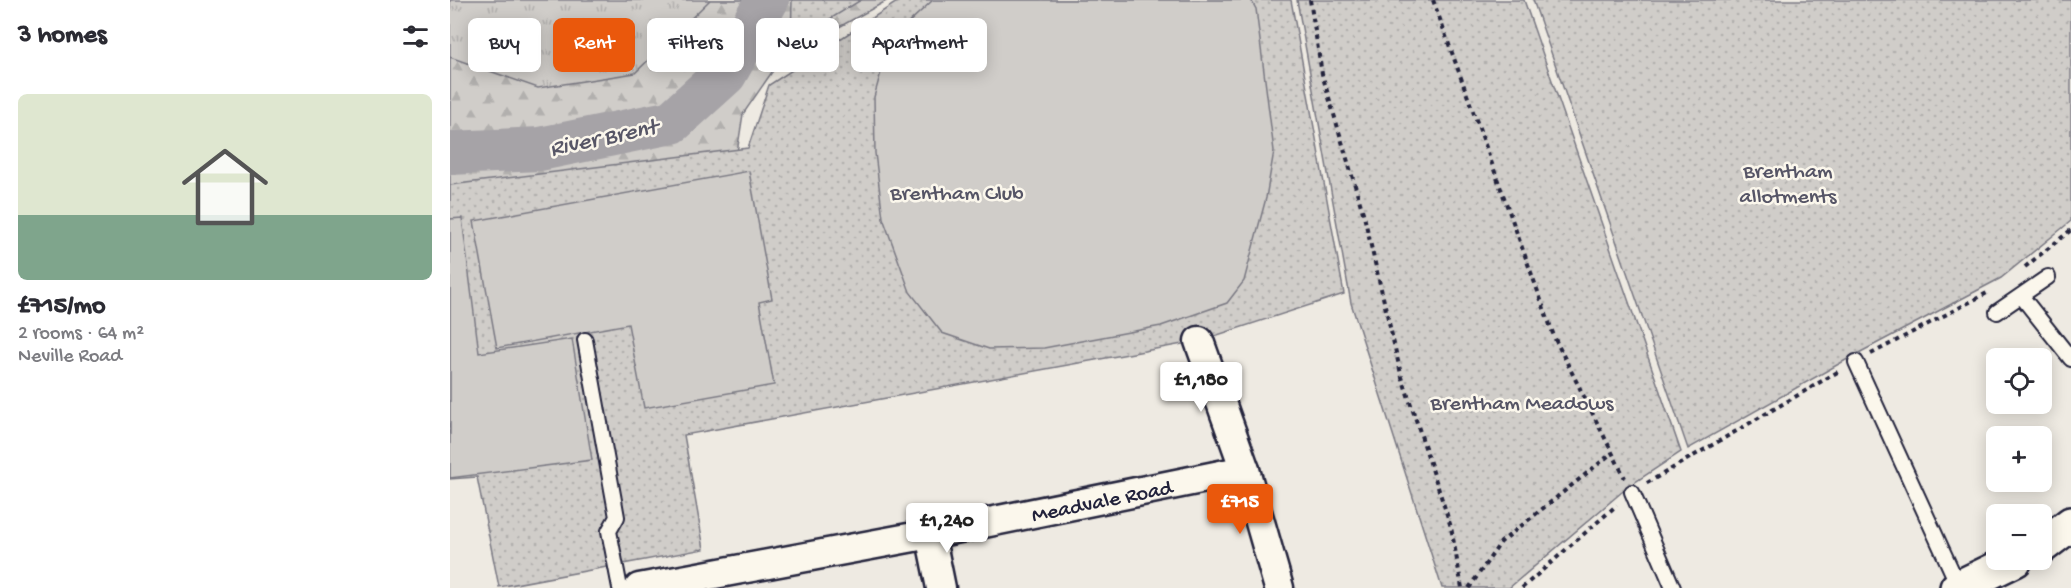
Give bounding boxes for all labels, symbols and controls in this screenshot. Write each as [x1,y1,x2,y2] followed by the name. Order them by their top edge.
[468,18,541,72] chip: Buy
[553,18,635,72] chip: Rent
[647,18,744,72] chip: Filters
[756,18,839,72] chip: New
[851,18,987,72] chip: Apartment
[399,20,432,53] icon: filters
[18,21,107,52] text: 3 homes
[547,113,664,165] water label: River Brent
[171,133,279,241] icon: home
[1740,160,1837,211] park label: Brentham allotments
[889,182,1024,208] park label: Brentham Club
[18,292,105,323] text: £715/mo
[18,323,144,346] text: 2 rooms · 64 m²
[18,346,122,369] text: Neville Road
[1986,348,2052,570] map controls
[1986,348,2052,414] button: locate
[1152,362,1250,413] pin: £1,180
[1174,370,1228,393] text: £1,180
[1430,392,1614,418] park label: Brentham Meadows
[1986,426,2052,492] button: +
[1030,476,1177,530] street label: Meadvale Road
[1204,484,1276,535] pin: £715
[1221,492,1259,515] text: £715
[898,503,996,554] pin: £1,240
[1986,504,2052,570] button: −
[920,511,974,534] text: £1,240

